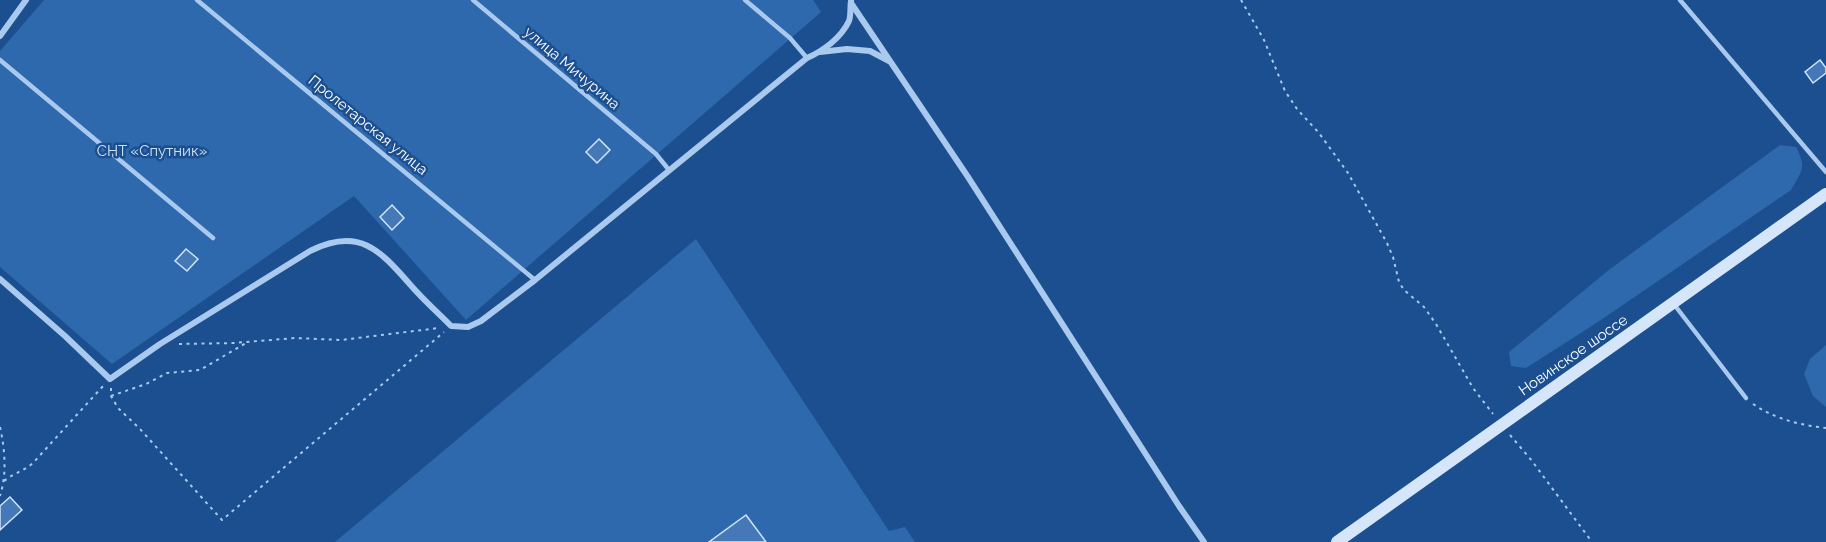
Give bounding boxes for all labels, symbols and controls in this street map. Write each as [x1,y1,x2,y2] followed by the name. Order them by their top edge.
[521,23,623,113] street label: улица Мичурина
[305,71,431,179] street label: Пролетарская улица
[97,142,207,160] park label: СНТ «Спутник»
[1515,311,1631,399] street label: Новинское шоссе

